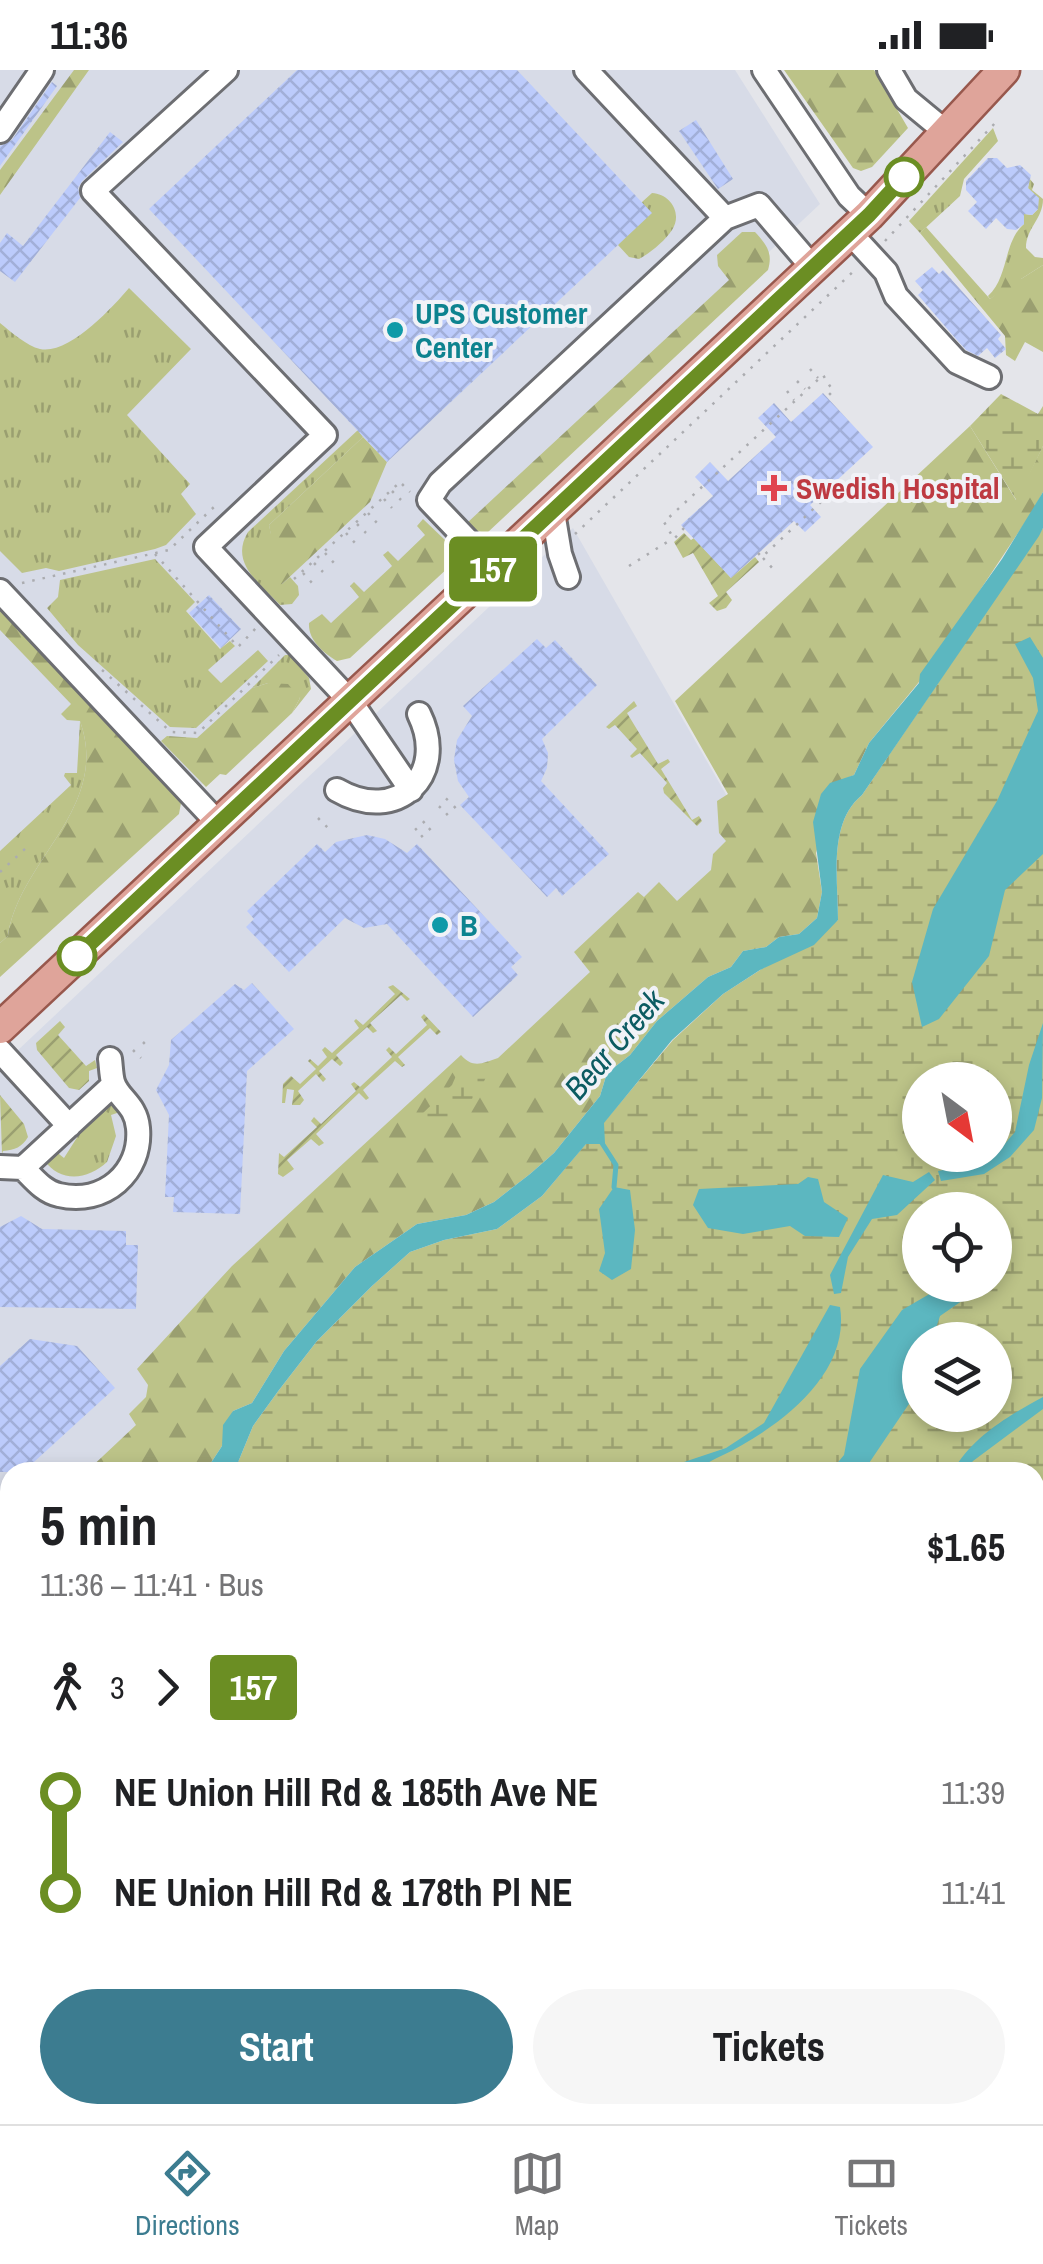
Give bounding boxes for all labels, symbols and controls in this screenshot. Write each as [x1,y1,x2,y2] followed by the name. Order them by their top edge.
[50,10,128,61] text: 11:36
[885,158,923,196] unlabelled marker
[415,293,588,367] place label: UPS Customer Center
[384,319,406,341] marker: UPS Customer Center
[796,468,1000,508] place label: Swedish Hospital
[761,475,787,501] marker: Swedish Hospital
[436,536,550,602] line badge: 157
[469,546,517,593] text: 157
[460,905,478,945] place label: B
[429,914,451,936] marker: B
[58,937,96,975] unlabelled marker
[554,979,674,1108] water label: Bear Creek
[902,1062,1012,1172] north arrow
[902,1062,1012,1432] map controls
[902,1192,1012,1302] button: locate
[902,1322,1012,1432] button: layers
[40,1488,158,1562] text: 5 min
[927,1522,1005,1573] text: $1.65
[40,1563,264,1606] text: 11:36 – 11:41 · Bus
[40,1660,95,1715] icon: walk
[140,1660,195,1715] icon: forward
[230,1664,277,1711] text: 157
[110,1666,125,1709] text: 3
[114,1767,598,1818] text: NE Union Hill Rd & 185th Ave NE
[941,1771,1005,1814] text: 11:39
[114,1867,573,1918] text: NE Union Hill Rd & 178th Pl NE
[941,1871,1005,1914] text: 11:41
[40,1989,513,2104] button: Start
[533,1989,1005,2104] button: Tickets
[135,2146,240,2244] tab: Directions
[510,2146,565,2244] tab: Map
[834,2146,908,2244] tab: Tickets

